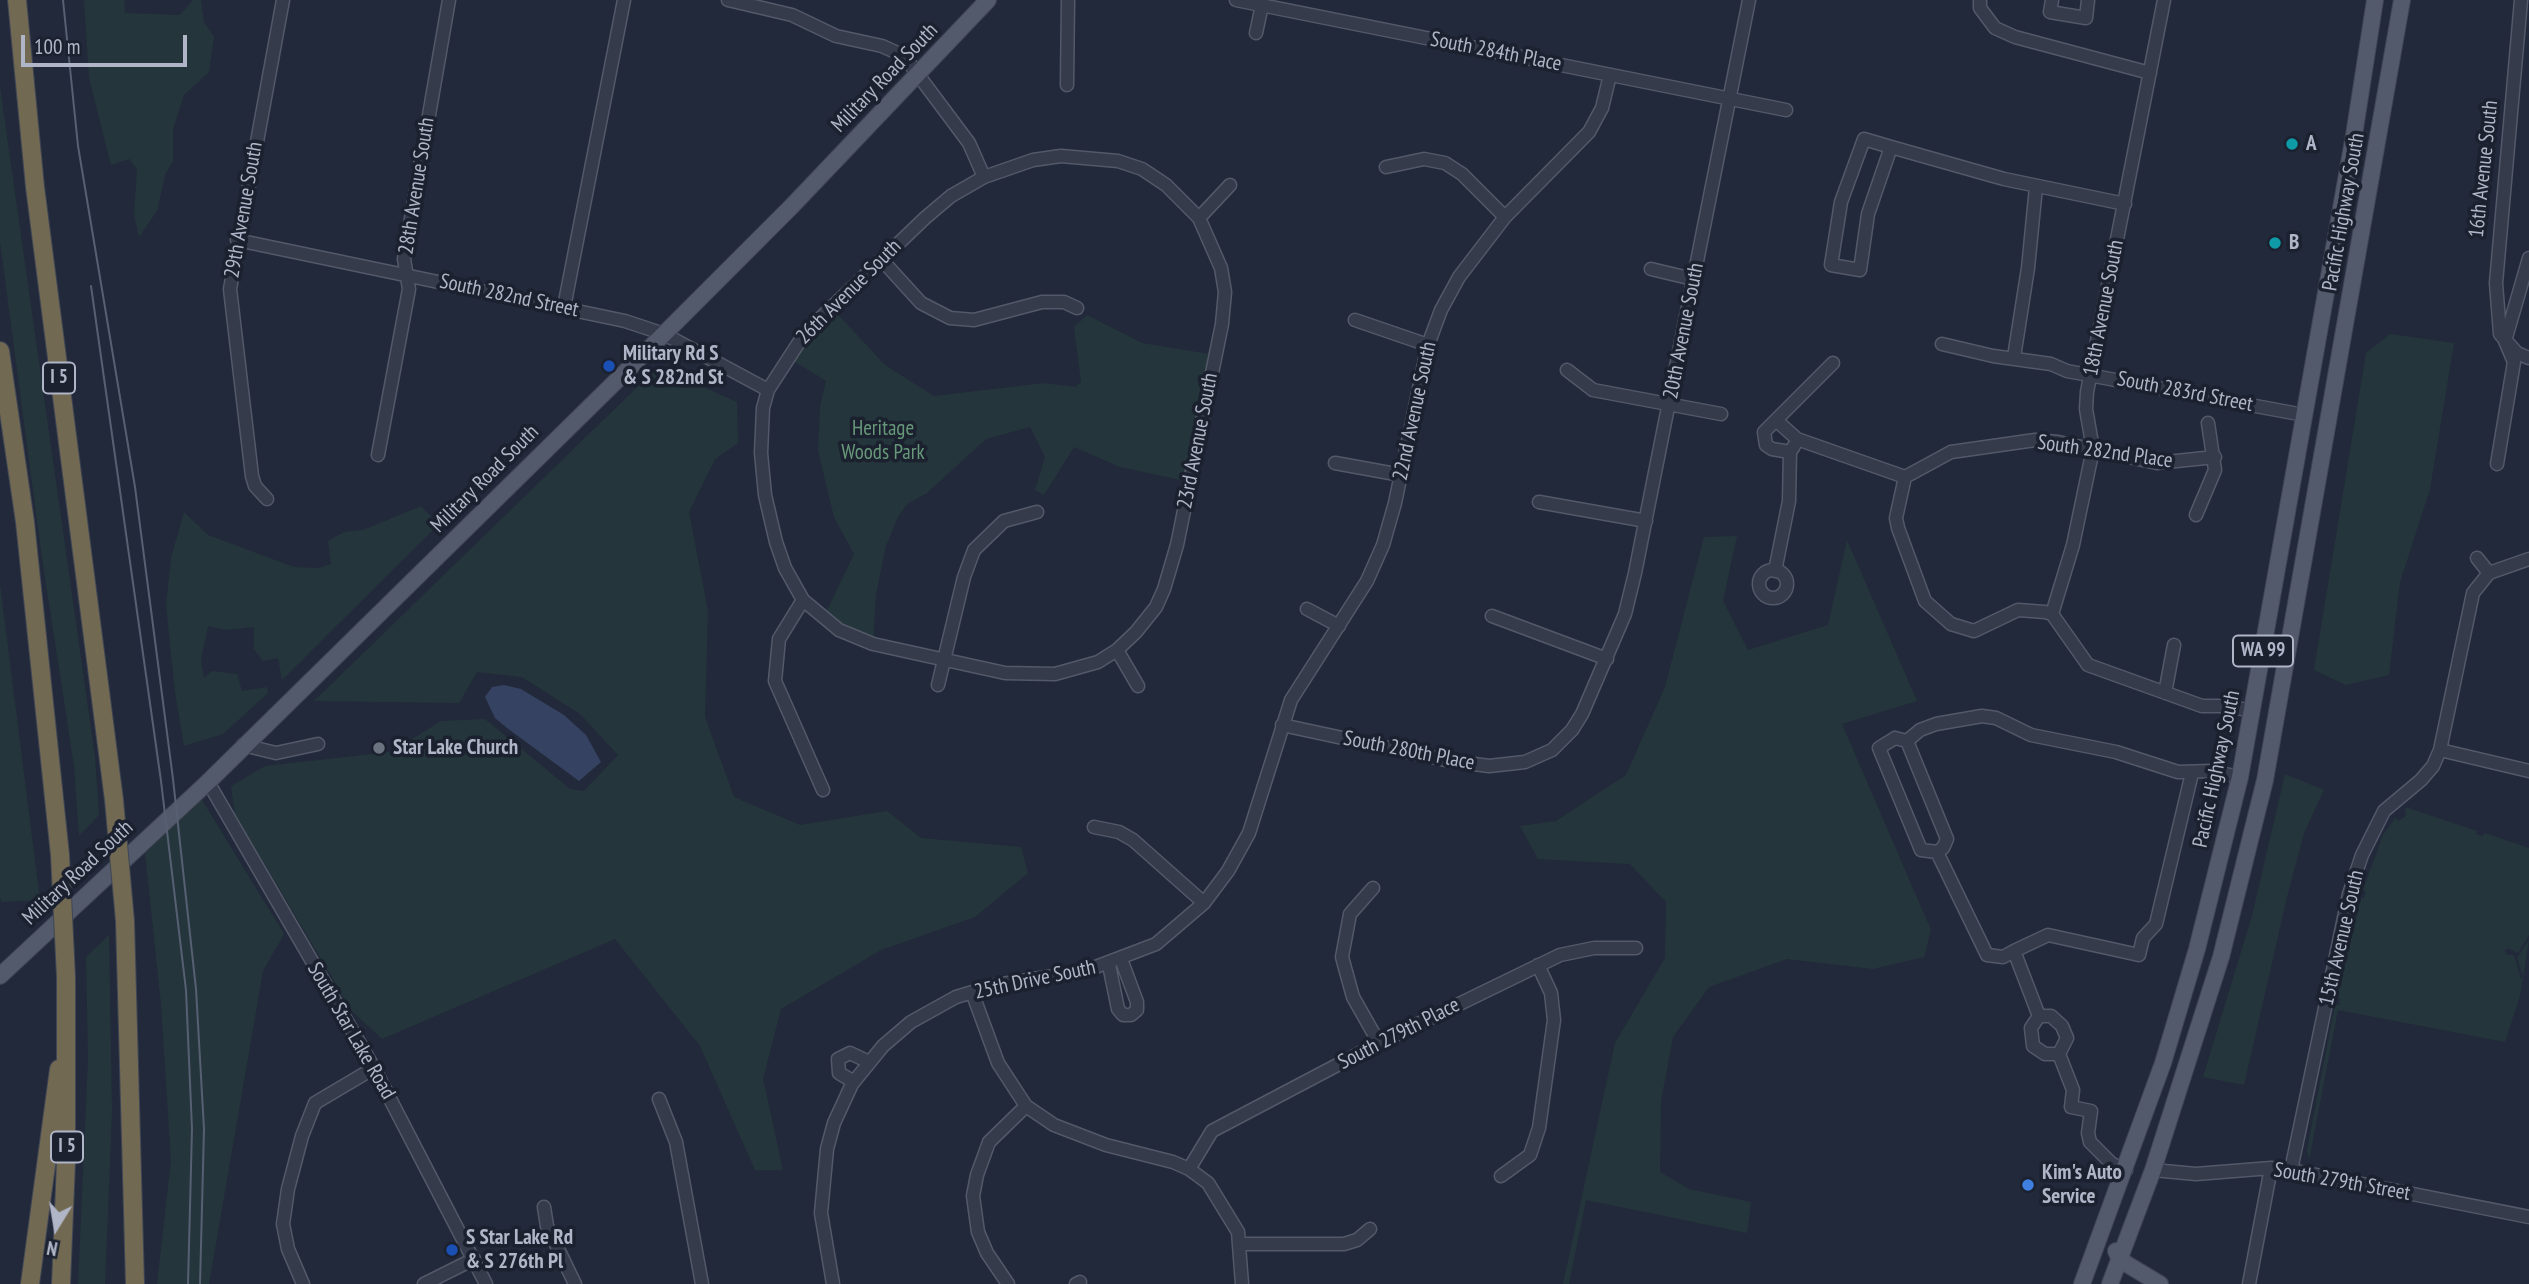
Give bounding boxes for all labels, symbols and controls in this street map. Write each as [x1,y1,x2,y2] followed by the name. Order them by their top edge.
[827,18,943,138] street label: Military Road South
[24,21,191,65] scale bar
[1428,27,1564,77] street label: South 284th Place
[34,33,80,60] text: 100 m
[2464,99,2504,239] street label: 16th Avenue South
[394,116,440,256] street label: 28th Avenue South
[2306,131,2317,157] place label: A
[2318,131,2370,293] street label: Pacific Highway South
[2284,136,2300,152] marker: A
[220,140,268,280] street label: 29th Avenue South
[2289,230,2299,256] place label: B
[791,234,907,350] street label: 26th Avenue South
[2267,235,2283,251] marker: B
[2078,238,2130,378] street label: 18th Avenue South
[1658,261,1710,401] street label: 20th Avenue South
[437,269,581,323] street label: South 282nd Street
[1388,339,1442,483] street label: 22nd Avenue South
[623,341,723,391] place label: Military Rd S & S 282nd St
[601,358,617,374] marker: Military Rd S & S 282nd St
[43,362,75,394] road number: I 5
[2115,366,2255,418] street label: South 283rd Street
[1172,371,1224,511] street label: 23rd Avenue South
[841,416,925,466] park label: Heritage Woods Park
[426,420,544,538] street label: Military Road South
[2036,430,2174,474] street label: South 282nd Place
[2233,636,2293,666] road number: WA 99
[2188,688,2246,850] street label: Pacific Highway South
[1341,726,1477,776] street label: South 280th Place
[393,735,518,761] place label: Star Lake Church
[371,740,387,756] marker: Star Lake Church
[17,815,139,931] street label: Military Road South
[2314,868,2370,1008] street label: 15th Avenue South
[972,955,1098,1005] street label: 25th Drive South
[302,958,400,1104] street label: South Star Lake Road
[1334,993,1464,1075] street label: South 279th Place
[51,1132,83,1162] road number: I 5
[2272,1158,2412,1206] street label: South 279th Street
[2042,1160,2122,1210] place label: Kim's Auto Service
[2020,1177,2036,1193] marker: Kim's Auto Service
[21,1193,91,1263] north arrow
[466,1225,573,1275] place label: S Star Lake Rd & S 276th Pl
[45,1236,59,1261] text: N
[444,1242,460,1258] marker: S Star Lake Rd & S 276th Pl

